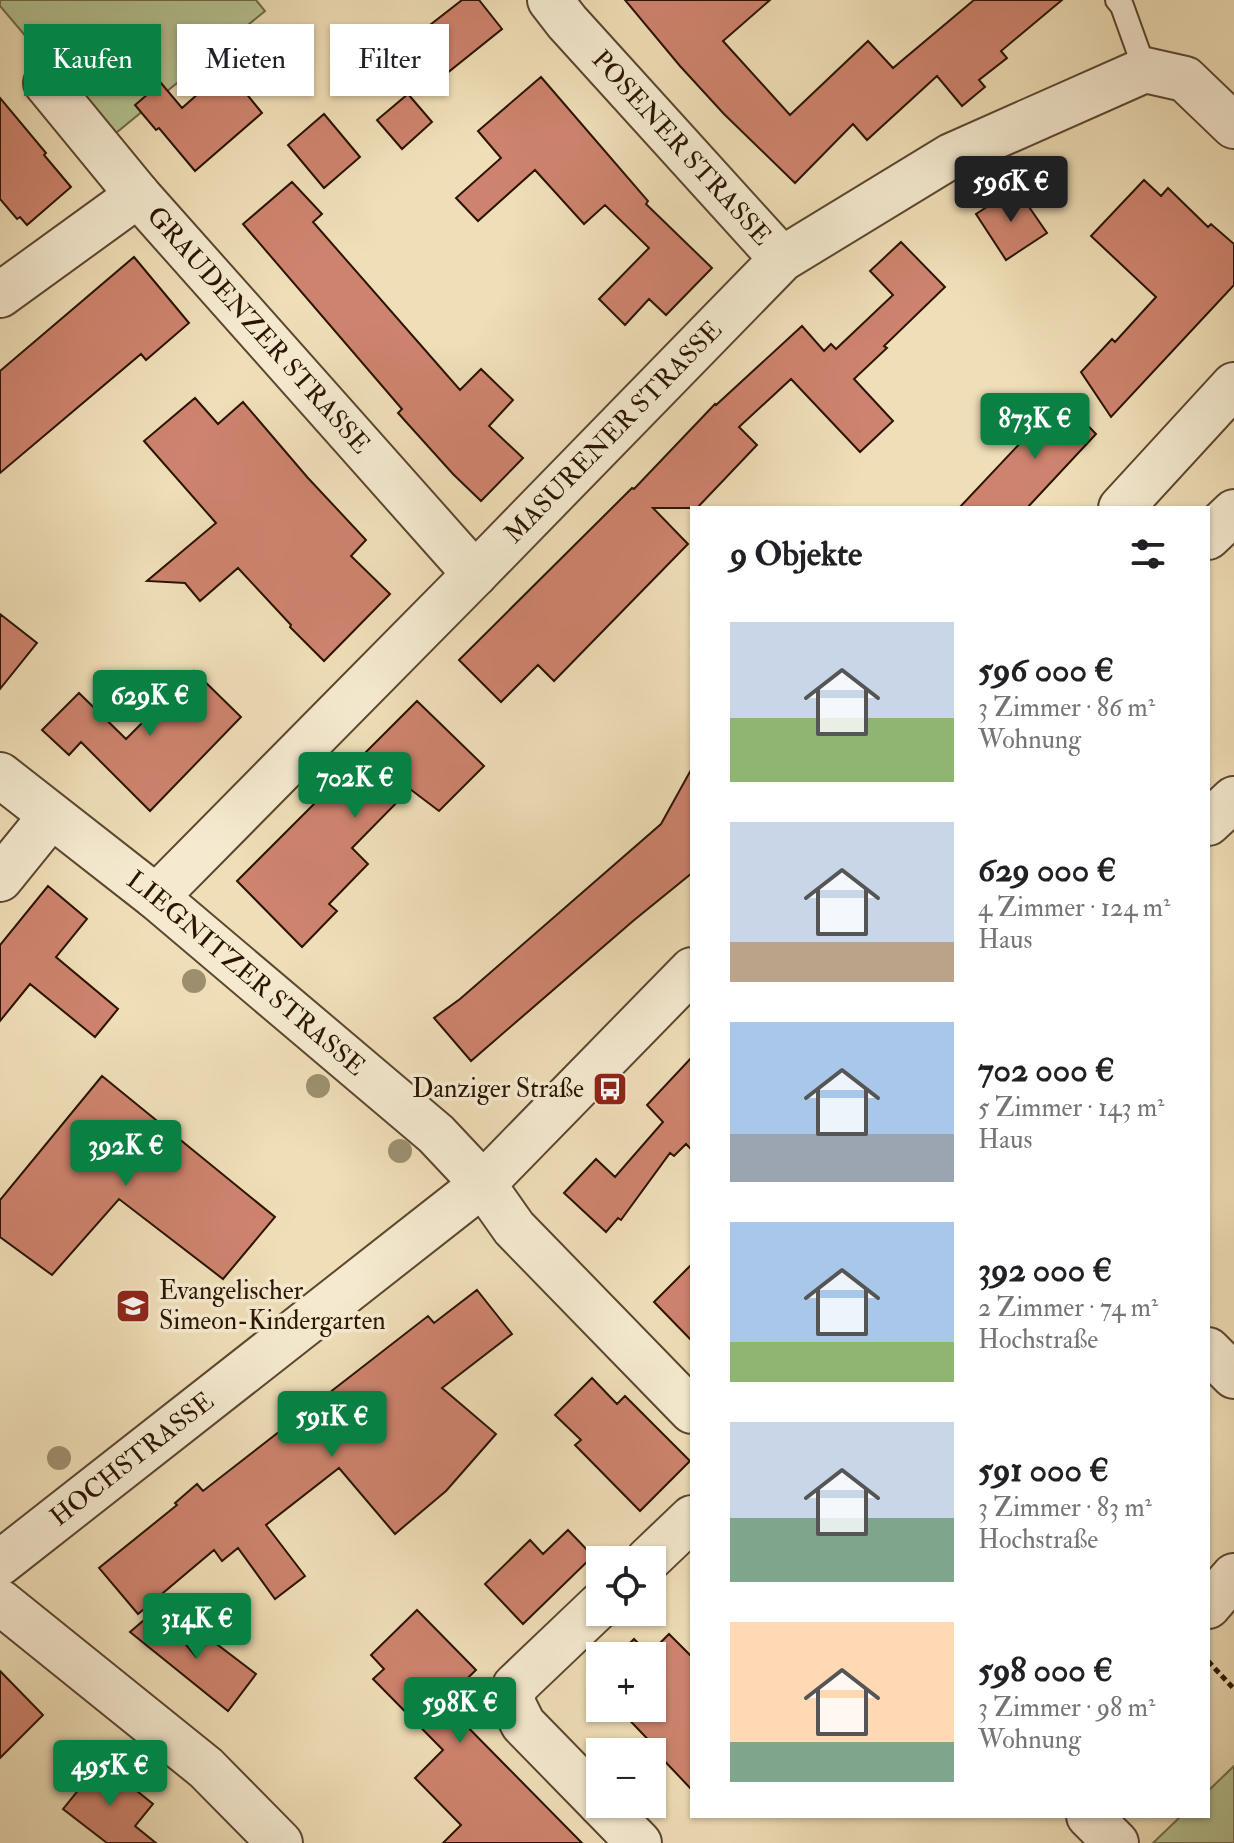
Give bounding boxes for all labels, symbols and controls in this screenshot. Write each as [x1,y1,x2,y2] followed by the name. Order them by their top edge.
[24,24,161,96] chip: Kaufen
[177,24,314,96] chip: Mieten
[330,24,449,96] chip: Filter
[585,44,778,252] street label: POSENER STRASSE
[946,156,1076,224] pin: 596K €
[973,166,1049,198] text: 596K €
[140,200,377,461] street label: GRAUDENZER STRASSE
[498,314,729,550] street label: MASURENER STRASSE
[970,393,1100,461] pin: 873K €
[999,403,1071,435] text: 873K €
[1126,532,1170,576] icon: filters
[730,533,862,576] text: 9 Objekte
[978,649,1114,692] text: 596 000 €
[794,654,890,750] icon: home
[85,670,215,738] pin: 629K €
[111,680,189,712] text: 629K €
[978,692,1155,724] text: 3 Zimmer · 86 m²
[978,724,1081,756] text: Wohnung
[290,752,420,820] pin: 702K €
[316,762,394,794] text: 702K €
[978,849,1116,892] text: 629 000 €
[794,854,890,950] icon: home
[120,864,372,1083] street label: LIEGNITZER STRASSE
[978,892,1170,924] text: 4 Zimmer · 124 m²
[978,924,1032,956] text: Haus
[978,1049,1115,1092] text: 702 000 €
[794,1054,890,1150] icon: home
[591,1070,629,1108] bus stop icon: Danziger Straße
[412,1073,584,1105] place label: Danziger Straße
[978,1092,1164,1124] text: 5 Zimmer · 143 m²
[61,1120,191,1188] pin: 392K €
[978,1124,1032,1156] text: Haus
[88,1130,164,1162] text: 392K €
[978,1249,1112,1292] text: 392 000 €
[794,1254,890,1350] icon: home
[159,1275,386,1337] place label: Evangelischer Simeon-Kindergarten
[114,1287,152,1325] school or university icon: Evangelischer Simeon-Kindergarten
[978,1292,1158,1324] text: 2 Zimmer · 74 m²
[978,1324,1098,1356] text: Hochstraße
[44,1385,220,1533] street label: HOCHSTRASSE
[267,1391,397,1459] pin: 591K €
[296,1401,368,1433] text: 591K €
[978,1449,1109,1492] text: 591 000 €
[794,1454,890,1550] icon: home
[978,1492,1152,1524] text: 3 Zimmer · 83 m²
[978,1524,1098,1556] text: Hochstraße
[586,1546,666,1818] map controls
[586,1546,666,1626] button: locate
[132,1593,262,1661] pin: 314K €
[161,1603,233,1635] text: 314K €
[586,1642,666,1722] button: +
[978,1649,1113,1692] text: 598 000 €
[794,1654,890,1750] icon: home
[395,1677,525,1745] pin: 598K €
[422,1687,498,1719] text: 598K €
[978,1692,1155,1724] text: 3 Zimmer · 98 m²
[978,1724,1081,1756] text: Wohnung
[586,1738,666,1818] button: −
[45,1740,175,1808] pin: 495K €
[71,1750,149,1782] text: 495K €

